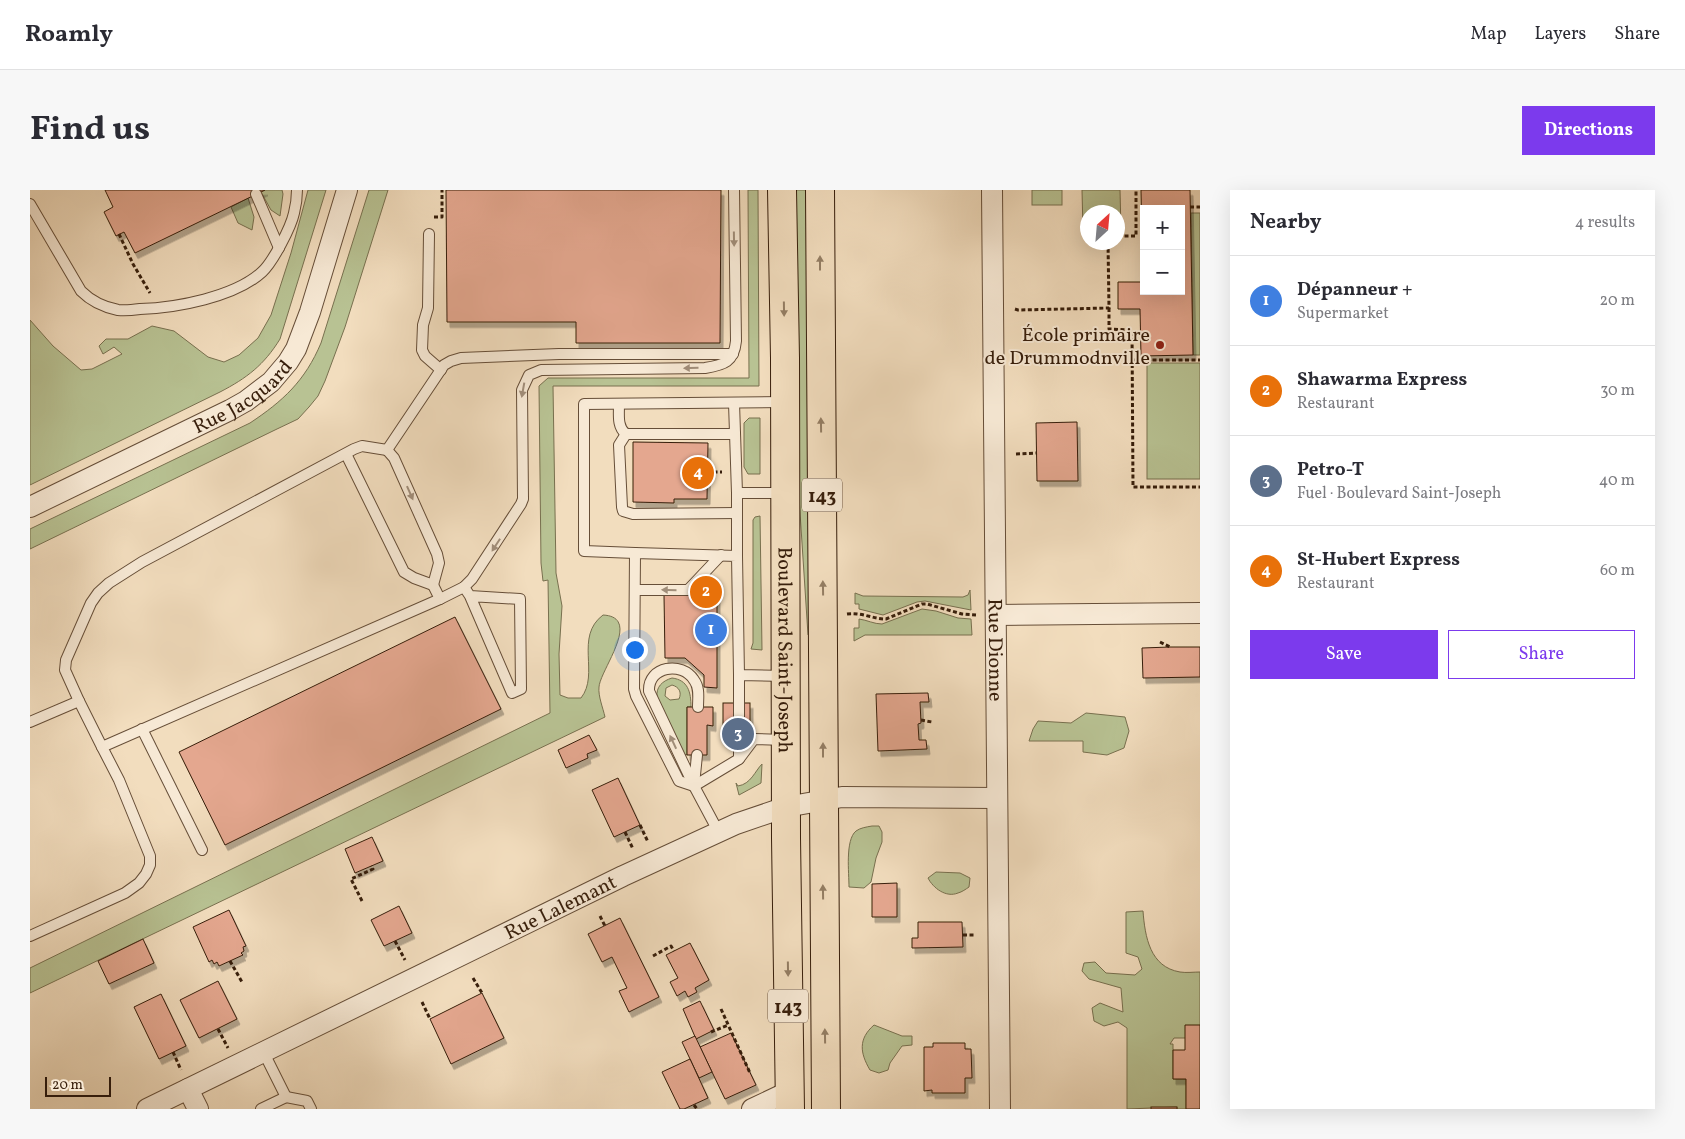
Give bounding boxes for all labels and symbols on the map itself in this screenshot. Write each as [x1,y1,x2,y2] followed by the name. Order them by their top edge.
[1080,205,1125,250] north arrow
[731,231,739,247] one-way arrow
[816,255,824,271] one-way arrow
[780,301,788,317] one-way arrow
[985,322,1150,373] place label: École primaire de Drummodnville
[1154,339,1166,351] marker: École primaire de Drummodnville
[189,355,300,442] street label: Rue Jacquard
[683,365,699,373] one-way arrow
[519,383,527,399] one-way arrow
[817,417,825,433] one-way arrow
[682,454,714,492] pin: 4
[802,478,842,512] road number: 143
[406,486,414,500] one-way arrow
[491,538,500,552] one-way arrow
[769,547,798,753] street label: Boulevard Saint-Joseph
[690,573,722,611] pin: 2
[819,580,827,596] one-way arrow
[661,586,677,594] one-way arrow
[980,598,1008,702] street label: Rue Dionne
[695,611,727,649] pin: 1
[622,637,648,663] your location
[722,715,754,753] pin: 3
[669,735,677,749] one-way arrow
[819,742,827,758] one-way arrow
[500,869,622,948] street label: Rue Lalemant
[819,884,827,900] one-way arrow
[784,961,792,977] one-way arrow
[768,989,808,1022] road number: 143
[821,1028,829,1044] one-way arrow
[45,1074,111,1097] scale bar

